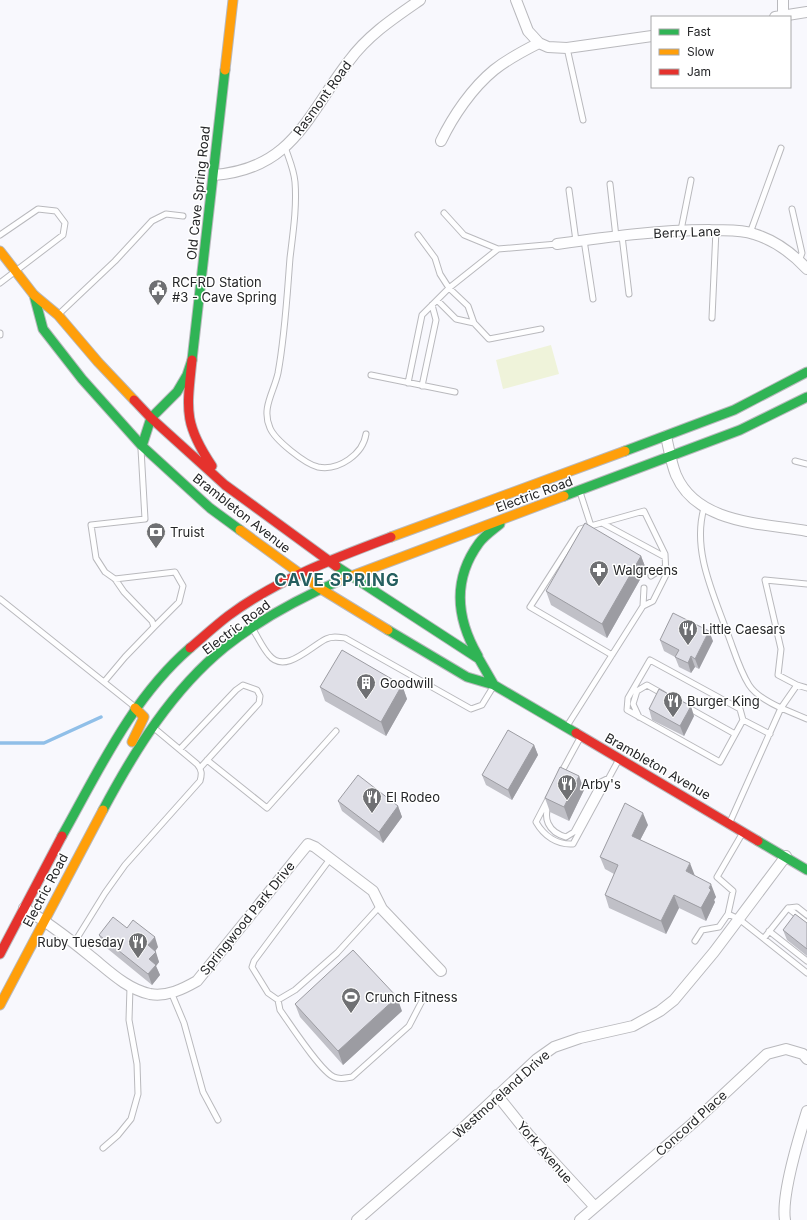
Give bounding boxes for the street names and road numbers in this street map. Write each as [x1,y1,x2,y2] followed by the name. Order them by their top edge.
[289,57,355,139] street label: Rasmont Road
[183,125,213,261] street label: Old Cave Spring Road
[653,223,721,241] street label: Berry Lane
[190,470,294,556] street label: Brambleton Avenue
[493,473,575,515] street label: Electric Road
[199,596,273,658] street label: Electric Road
[602,729,714,803] street label: Brambleton Avenue
[19,851,71,929] street label: Electric Road
[196,858,298,978] street label: Springwood Park Drive
[449,1046,553,1142] street label: Westmoreland Drive
[652,1087,730,1159] street label: Concord Place
[514,1118,576,1186] street label: York Avenue

